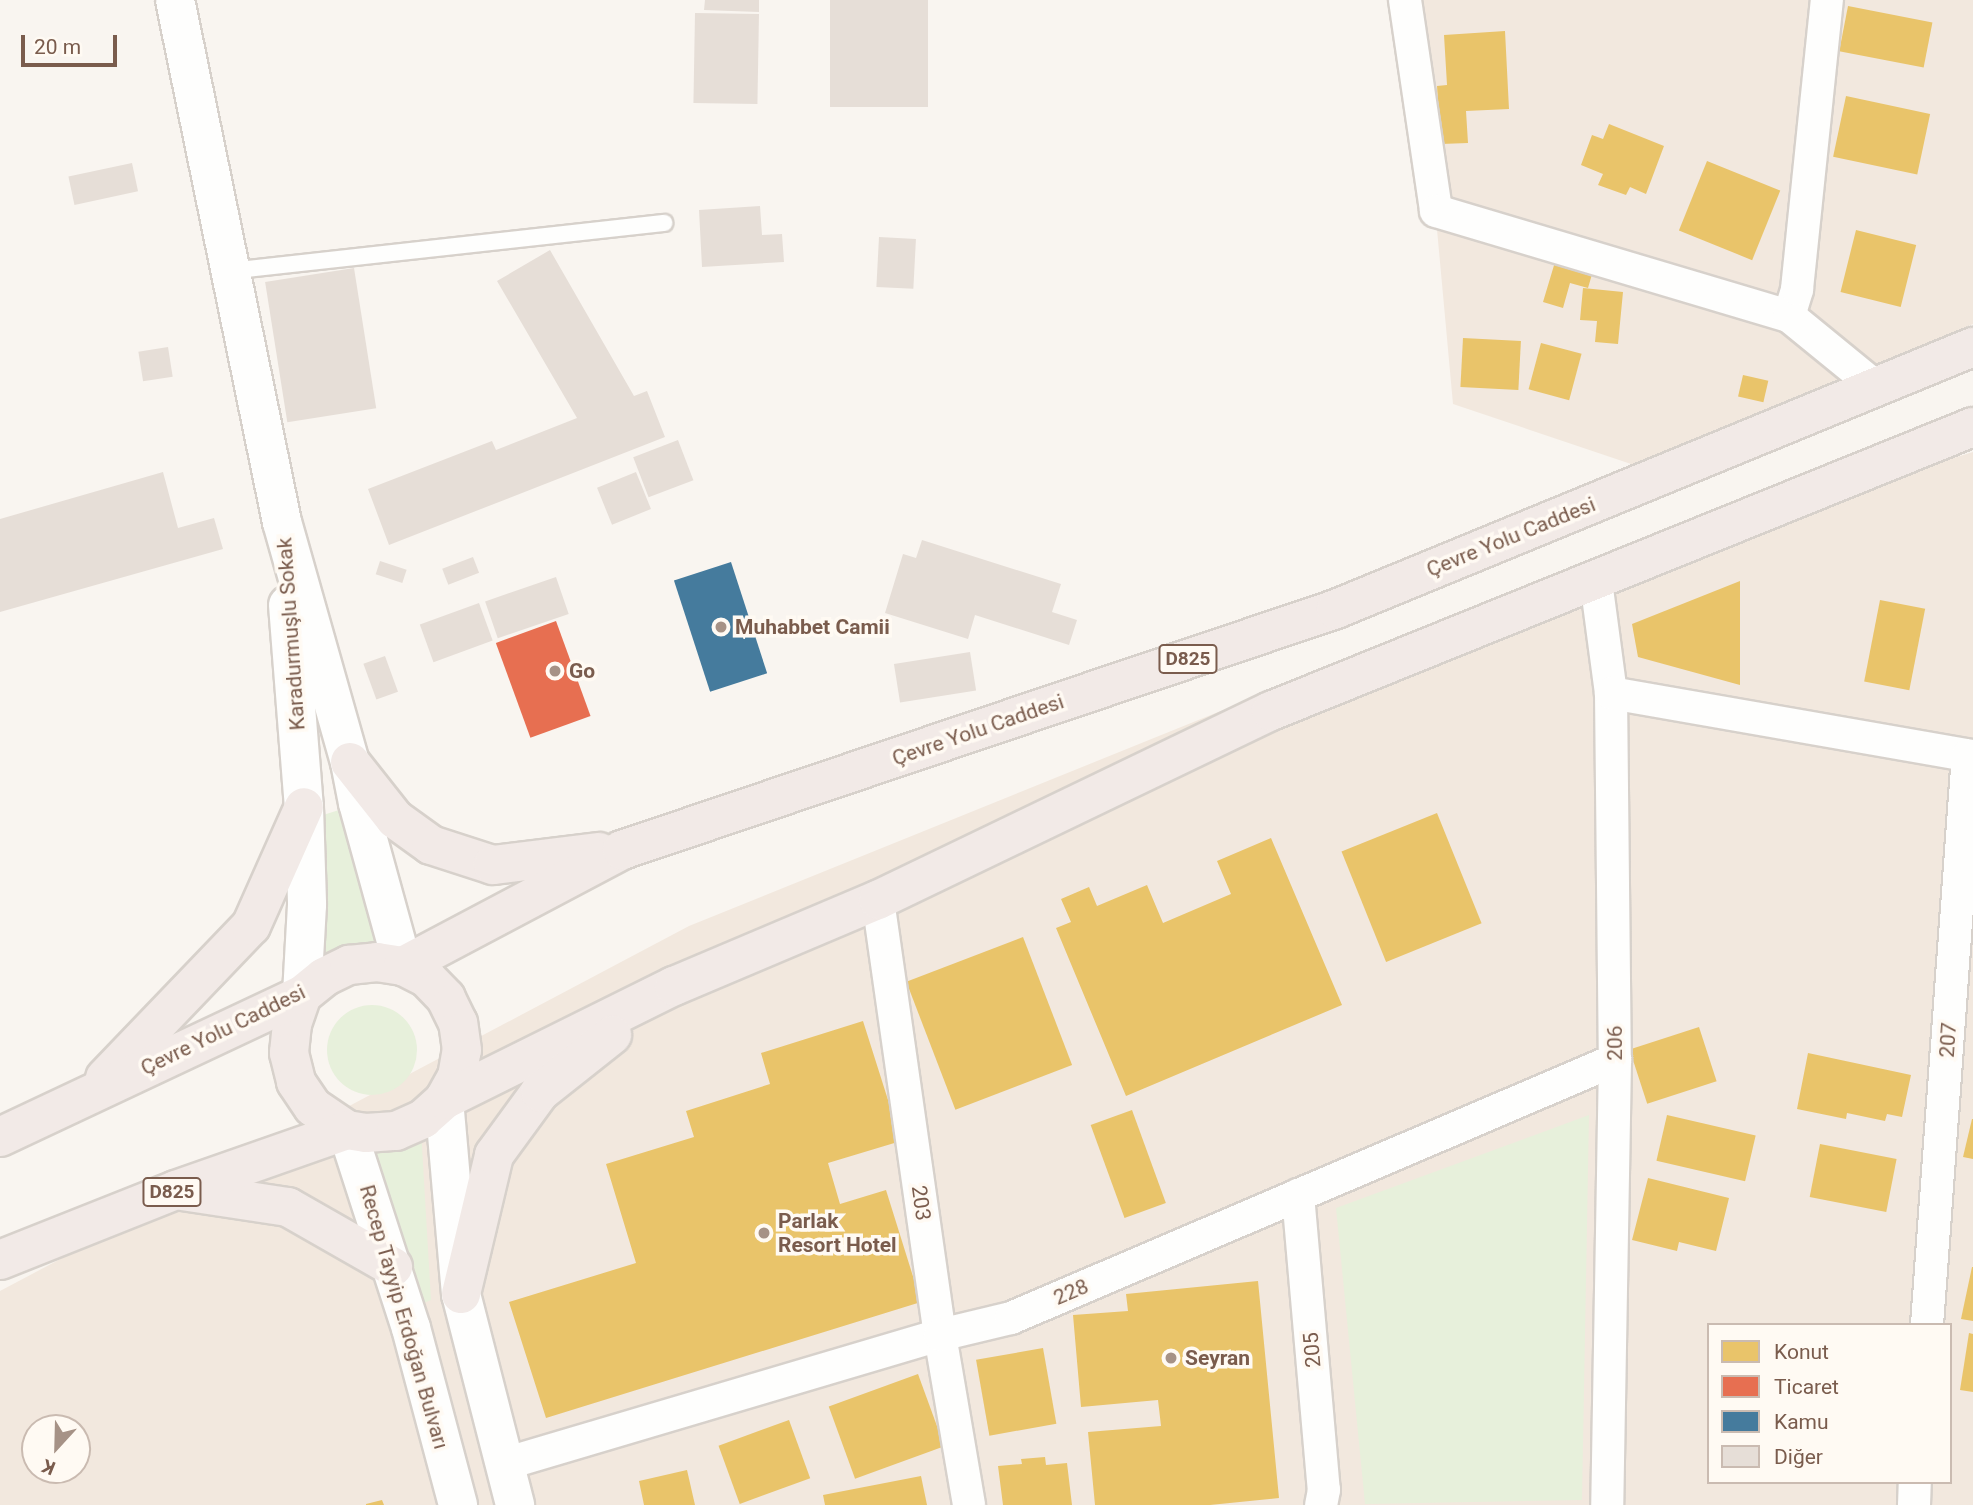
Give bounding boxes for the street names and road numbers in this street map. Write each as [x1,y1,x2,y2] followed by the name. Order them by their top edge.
[1423,492,1599,582] street label: Çevre Yolu Caddesi
[272,537,310,731] street label: Karadurmuşlu Sokak
[1158,644,1218,674] road number: D825
[889,689,1067,771] street label: Çevre Yolu Caddesi
[137,979,309,1081] street label: Çevre Yolu Caddesi
[1934,1021,1962,1059] street label: 207
[1602,1025,1628,1061] street label: 206
[142,1176,202,1208] road number: D825
[354,1182,454,1452] street label: Recep Tayyip Erdoğan Bulvarı
[906,1184,936,1222] street label: 203
[1050,1273,1092,1311] street label: 228
[1298,1331,1326,1369] street label: 205

